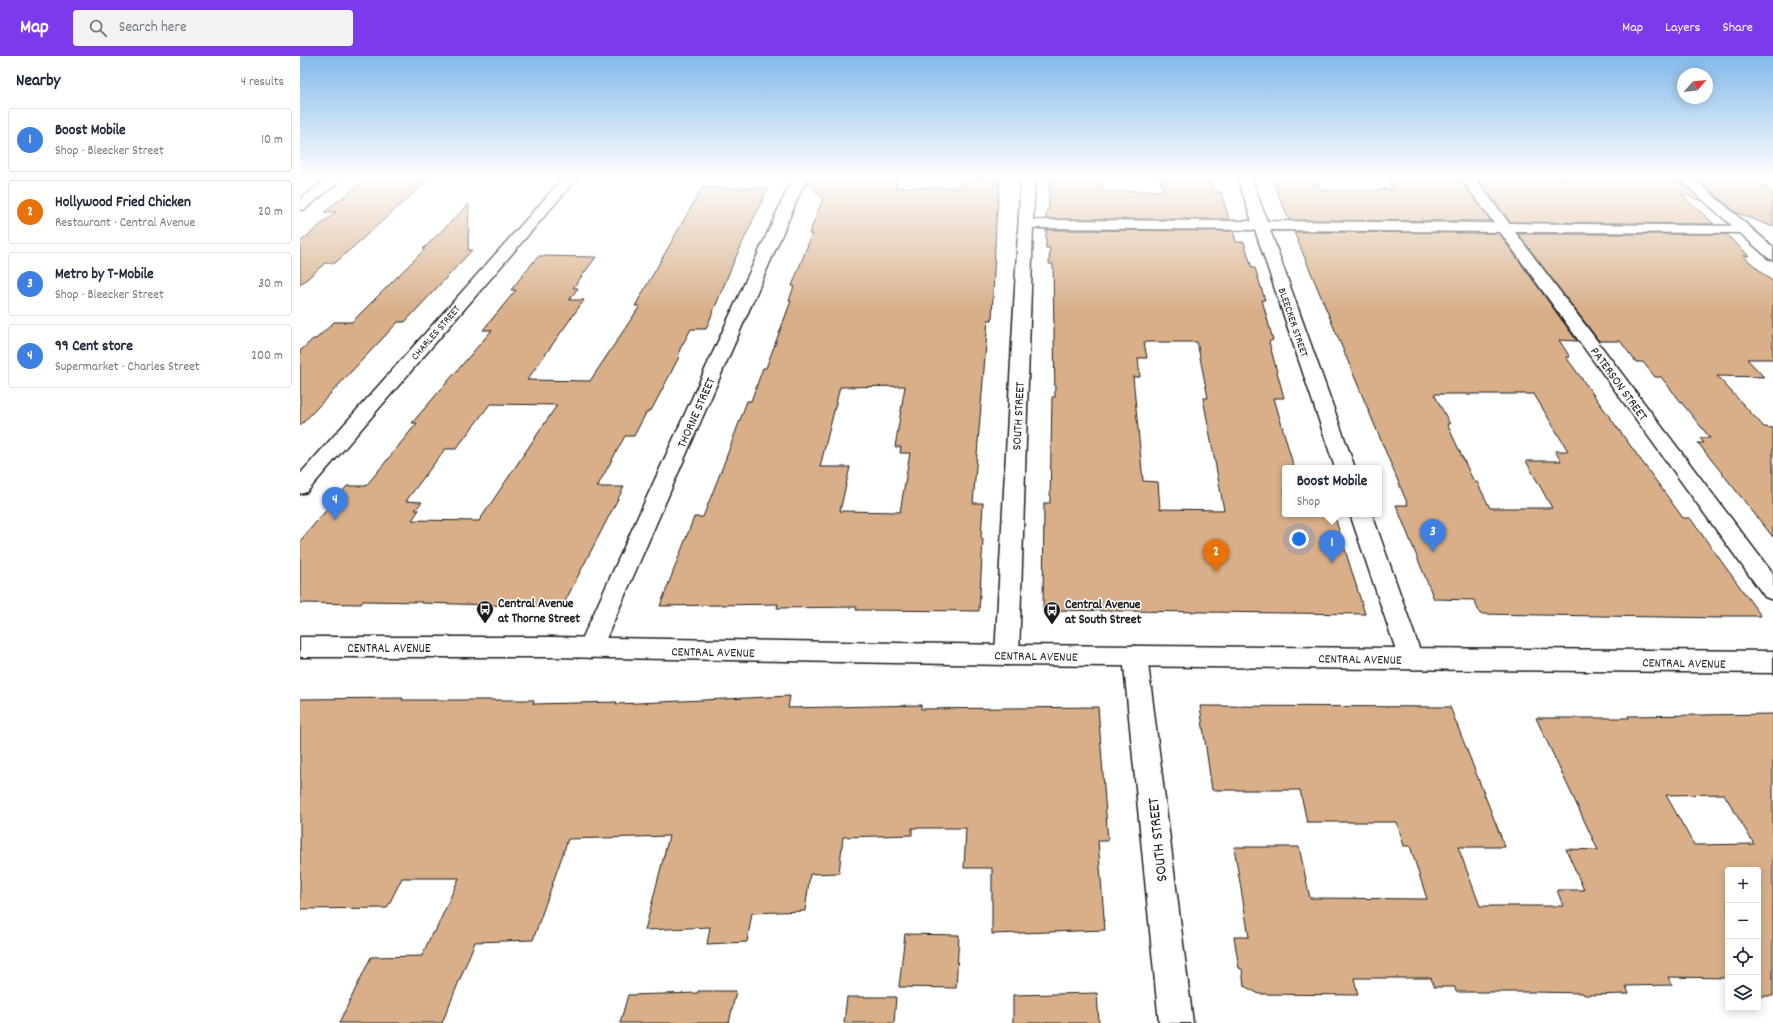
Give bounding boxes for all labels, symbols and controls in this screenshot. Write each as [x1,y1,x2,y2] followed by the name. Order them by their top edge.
[73,10,353,46] search box
[20,15,49,42] text: Map
[87,17,109,39] icon: search
[119,17,187,39] text: Search here
[1622,18,1643,38] text: Map
[1665,18,1700,38] text: Layers
[1722,18,1753,38] text: Share
[1677,68,1713,104] north arrow
[16,70,60,94] text: Nearby
[241,73,284,92] text: 4 results
[55,120,126,142] text: Boost Mobile
[29,131,31,150] text: 1
[261,131,283,150] text: 10 m
[55,142,164,161] text: Shop · Bleecker Street
[55,192,191,214] text: Hollywood Fried Chicken
[27,203,33,222] text: 2
[258,203,283,222] text: 20 m
[55,214,195,233] text: Restaurant · Central Avenue
[55,264,154,286] text: Metro by T-Mobile
[27,275,33,294] text: 3
[258,275,283,294] text: 30 m
[55,286,164,305] text: Shop · Bleecker Street
[1273,286,1312,360] street label: BLEECKER STREET
[408,302,465,364] street label: CHARLES STREET
[55,336,133,358] text: 99 Cent store
[1585,344,1651,425] street label: PATERSON STREET
[27,347,33,366] text: 4
[251,347,283,366] text: 200 m
[55,358,200,377] text: Supermarket · Charles Street
[673,375,721,451] street label: THORNE STREET
[1008,381,1031,451] street label: SOUTH STREET
[1282,465,1382,517] popup
[1297,471,1367,493] text: Boost Mobile
[322,487,348,520] pin: 4
[1297,493,1320,512] text: Shop
[1420,519,1446,552] pin: 3
[1289,529,1309,549] your location
[1319,530,1345,563] pin: 1
[1203,539,1229,572] pin: 2
[498,595,580,629] place label: Central Avenue at Thorne Street
[1065,596,1142,630] place label: Central Avenue at South Street
[475,599,495,624] bus stop icon: Central Avenue at Thorne Street
[1042,600,1062,625] bus stop icon: Central Avenue at South Street
[347,640,431,659] street label: CENTRAL AVENUE
[671,643,755,664] street label: CENTRAL AVENUE
[994,647,1078,668] street label: CENTRAL AVENUE
[1318,650,1402,671] street label: CENTRAL AVENUE
[1642,654,1726,675] street label: CENTRAL AVENUE
[1143,796,1174,883] street label: SOUTH STREET
[1725,867,1761,1011] map controls
[1725,867,1761,903] button: +
[1725,903,1761,939] button: −
[1725,939,1761,975] button: locate
[1725,975,1761,1011] button: layers

